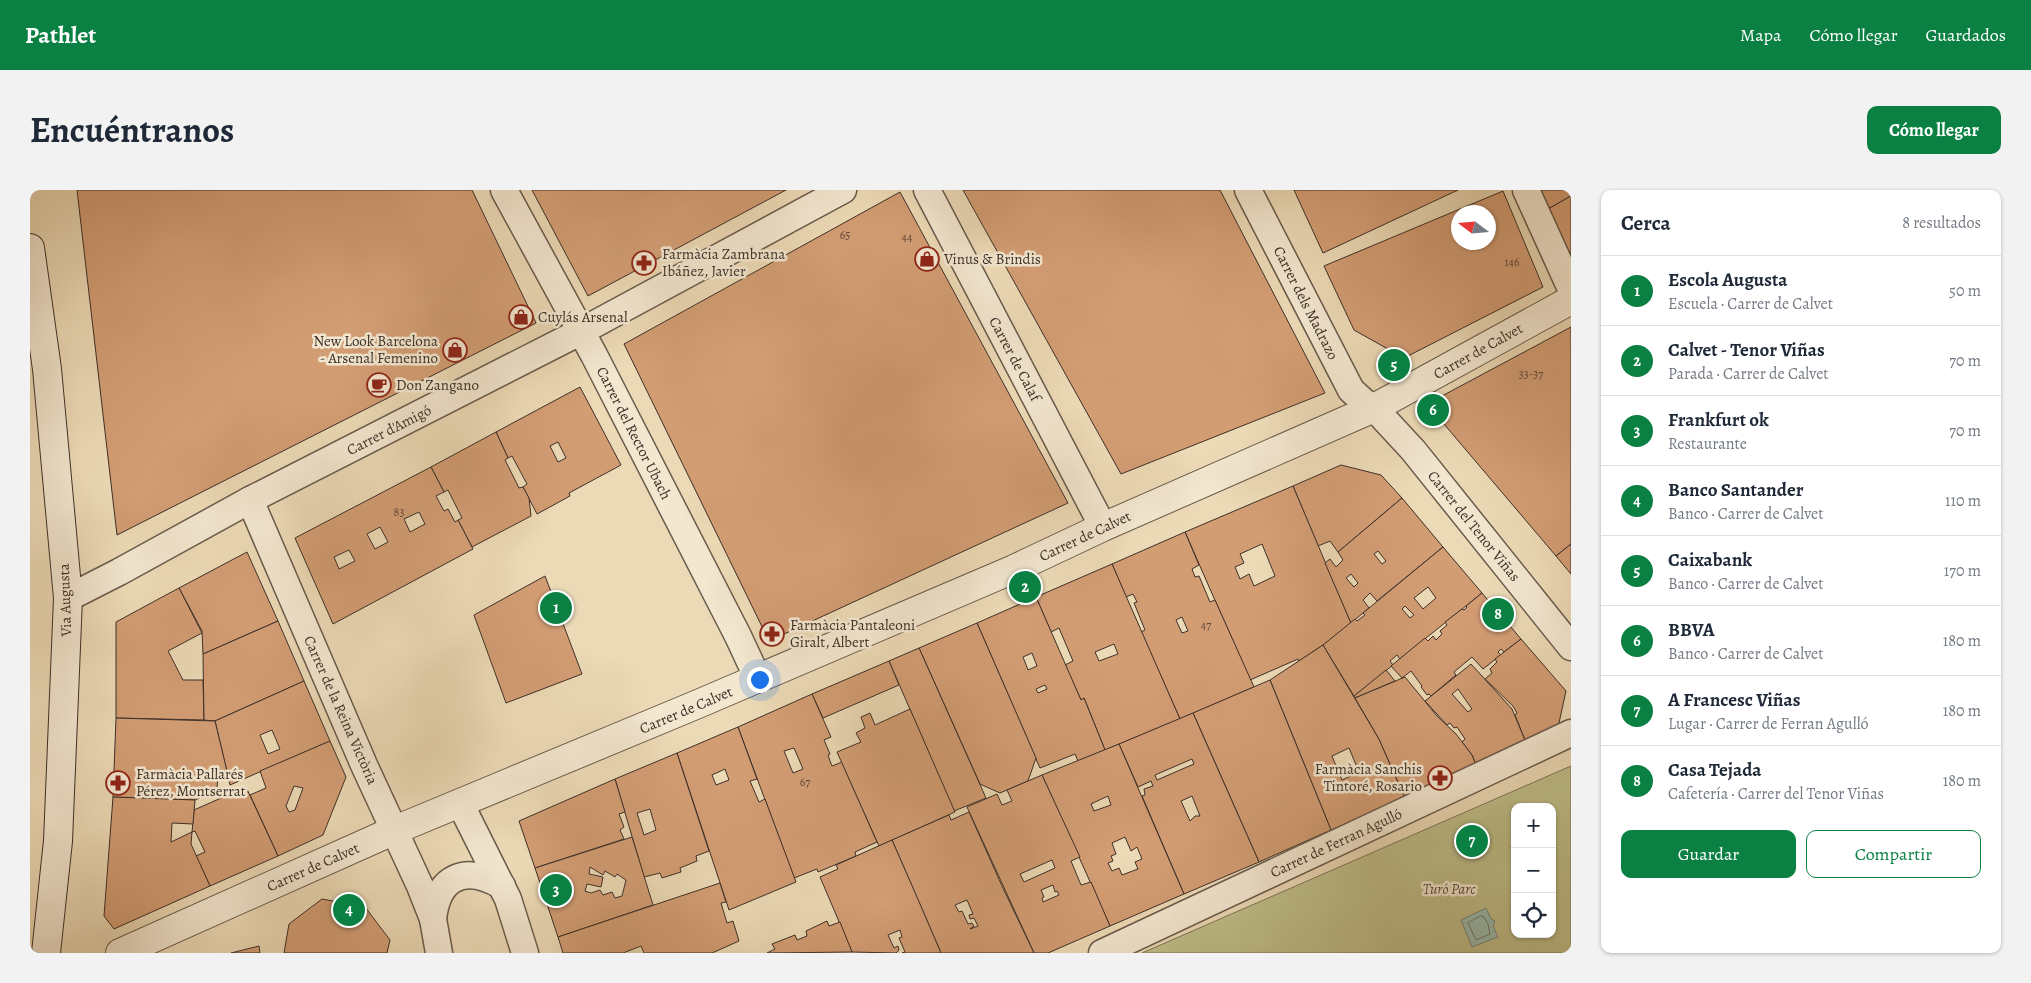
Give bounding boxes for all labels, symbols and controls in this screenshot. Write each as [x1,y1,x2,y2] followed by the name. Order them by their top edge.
[25,19,96,51] text: Pathlet
[1740,23,1781,47] text: Mapa
[1809,23,1898,47] text: Cómo llegar
[1926,23,2006,47] text: Guardados
[30,106,234,154] text: Encuéntranos
[1867,106,2001,154] button: Cómo llegar
[1451,205,1496,250] north arrow
[1621,209,1671,237] text: Cerca
[1902,212,1981,234] text: 8 resultados
[840,227,850,243] house number: 65
[902,229,913,245] house number: 44
[1269,243,1343,363] street label: Carrer dels Madrazo
[662,244,785,281] place label: Farmàcia Zambrana Ibáñez, Javier
[914,246,940,272] shop icon: Vinus & Brindis
[943,249,1041,269] place label: Vinus & Brindis
[631,250,657,276] pharmacy icon: Farmàcia Zambrana Ibáñez, Javier
[1504,254,1520,270] house number: 146
[1668,267,1787,293] text: Escola Augusta
[1634,280,1640,302] text: 1
[1949,280,1981,302] text: 50 m
[1668,293,1833,315] text: Escuela · Carrer de Calvet
[508,304,534,330] shop icon: Cuylás Arsenal
[538,307,628,327] place label: Cuylás Arsenal
[984,313,1047,407] street label: Carrer de Calaf
[1430,318,1526,384] street label: Carrer de Calvet
[314,331,438,368] place label: New Look Barcelona - Arsenal Femenino
[442,337,468,363] shop icon: New Look Barcelona - Arsenal Femenino
[1668,337,1825,363] text: Calvet - Tenor Viñas
[1378,346,1410,384] pin: 5
[1633,350,1641,372] text: 2
[1949,350,1981,372] text: 70 m
[592,363,676,503] street label: Carrer del Rector Ubach
[1668,363,1829,385] text: Parada · Carrer de Calvet
[1519,366,1544,382] house number: 33-37
[366,372,392,398] cafe icon: Don Zangano
[396,375,479,395] place label: Don Zangano
[1417,391,1449,429] pin: 6
[343,400,435,460] street label: Carrer d'Amigó
[1668,407,1769,433] text: Frankfurt ok
[1634,420,1640,442] text: 3
[1949,420,1981,442] text: 70 m
[1668,433,1747,455] text: Restaurante
[1423,466,1525,586] street label: Carrer del Tenor Viñas
[1668,477,1804,503] text: Banco Santander
[1633,490,1641,512] text: 4
[1945,490,1981,512] text: 110 m
[1668,503,1823,525] text: Banco · Carrer de Calvet
[394,504,404,520] house number: 83
[1036,506,1134,566] street label: Carrer de Calvet
[1668,547,1752,573] text: Caixabank
[1634,560,1640,582] text: 5
[1944,560,1981,582] text: 170 m
[54,563,76,638] street label: Via Augusta
[1009,568,1041,606] pin: 2
[1668,573,1823,595] text: Banco · Carrer de Calvet
[540,589,572,627] pin: 1
[1482,595,1514,633] pin: 8
[790,615,915,652] place label: Farmàcia Pantaleoni Giralt, Albert
[1201,617,1212,633] house number: 47
[1668,617,1715,643] text: BBVA
[759,621,785,647] pharmacy icon: Farmàcia Pantaleoni Giralt, Albert
[1633,630,1641,652] text: 6
[1943,630,1981,652] text: 180 m
[299,632,383,788] street label: Carrer de la Reina Victòria
[1668,643,1823,665] text: Banco · Carrer de Calvet
[747,667,773,693] your location
[637,681,736,739] street label: Carrer de Calvet
[1668,687,1801,713] text: A Francesc Viñas
[1634,700,1640,722] text: 7
[1943,700,1981,722] text: 180 m
[1668,713,1869,735] text: Lugar · Carrer de Ferran Agulló
[1668,757,1762,783] text: Casa Tejada
[1315,759,1422,796] place label: Farmàcia Sanchis Tintoré, Rosario
[136,764,246,801] place label: Farmàcia Pallarés Pérez, Montserrat
[1427,765,1453,791] pharmacy icon: Farmàcia Sanchis Tintoré, Rosario
[105,770,131,796] pharmacy icon: Farmàcia Pallarés Pérez, Montserrat
[1633,770,1641,792] text: 8
[1943,770,1981,792] text: 180 m
[800,774,811,790] house number: 67
[1668,783,1884,805] text: Cafetería · Carrer del Tenor Viñas
[1511,803,1556,938] map controls
[1511,803,1556,848] button: +
[1267,804,1405,882] street label: Carrer de Ferran Agulló
[1456,822,1488,860] pin: 7
[1621,830,1796,878] button: Guardar
[1806,830,1981,878] button: Compartir
[264,838,362,896] street label: Carrer de Calvet
[1511,848,1556,893] button: −
[540,871,572,909] pin: 3
[1423,879,1476,899] park label: Turó Parc
[333,891,365,929] pin: 4
[1511,893,1556,938] button: locate

